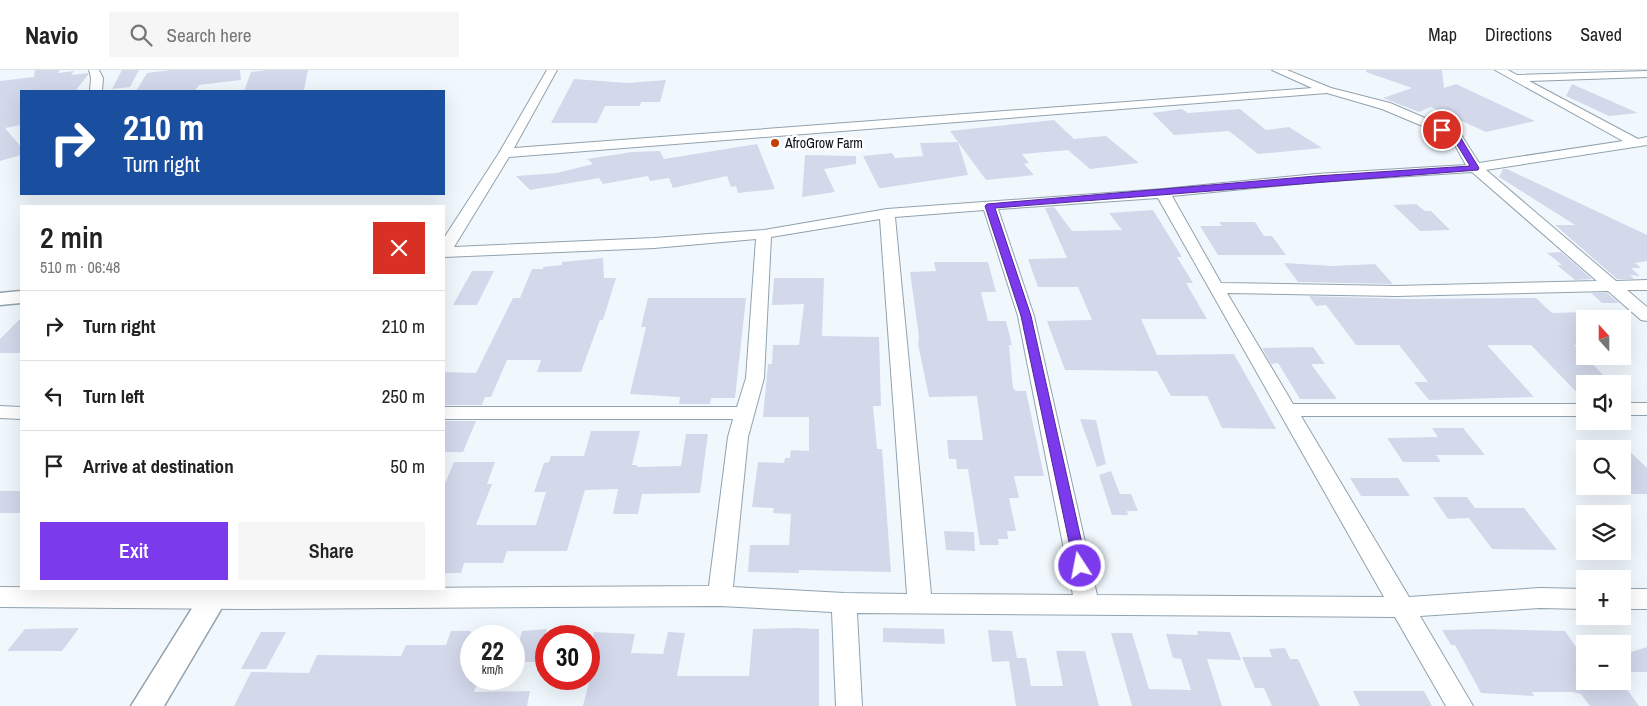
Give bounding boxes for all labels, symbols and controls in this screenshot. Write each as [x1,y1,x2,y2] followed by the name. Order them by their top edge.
[109,12,459,57] search box
[25,19,79,51] text: Navio
[127,21,155,49] icon: search
[167,22,251,48] text: Search here
[1428,22,1457,47] text: Map
[1485,22,1552,47] text: Directions
[1580,22,1622,47] text: Saved
[123,104,204,151] text: 210 m
[1421,109,1463,151] pin
[40,110,105,175] icon: right
[1428,116,1456,144] icon: arrive
[784,134,863,152] place label: AfroGrow Farm
[769,137,781,149] marker: AfroGrow Farm
[123,149,200,179] text: Turn right
[40,217,103,257] text: 2 min
[373,222,425,274] button: close
[40,256,120,278] text: 510 m · 06:48
[1576,310,1631,365] north arrow
[1576,310,1631,690] map controls
[40,312,68,340] icon: right
[83,313,155,339] text: Turn right
[382,313,425,339] text: 210 m
[1576,375,1631,430] button: sound
[40,382,68,410] icon: left
[83,383,144,409] text: Turn left
[382,383,425,409] text: 250 m
[1576,440,1631,495] button: search
[40,452,68,480] icon: arrive
[83,453,234,479] text: Arrive at destination
[390,453,425,479] text: 50 m
[1576,505,1631,560] button: layers
[40,522,228,580] button: Exit
[238,522,425,580] button: Share
[1053,539,1105,591] position arrow
[1576,570,1631,625] button: +
[535,625,600,690] speed limit sign: 30
[481,634,504,668] text: 22
[1576,635,1631,690] button: −
[482,662,503,678] text: km/h

